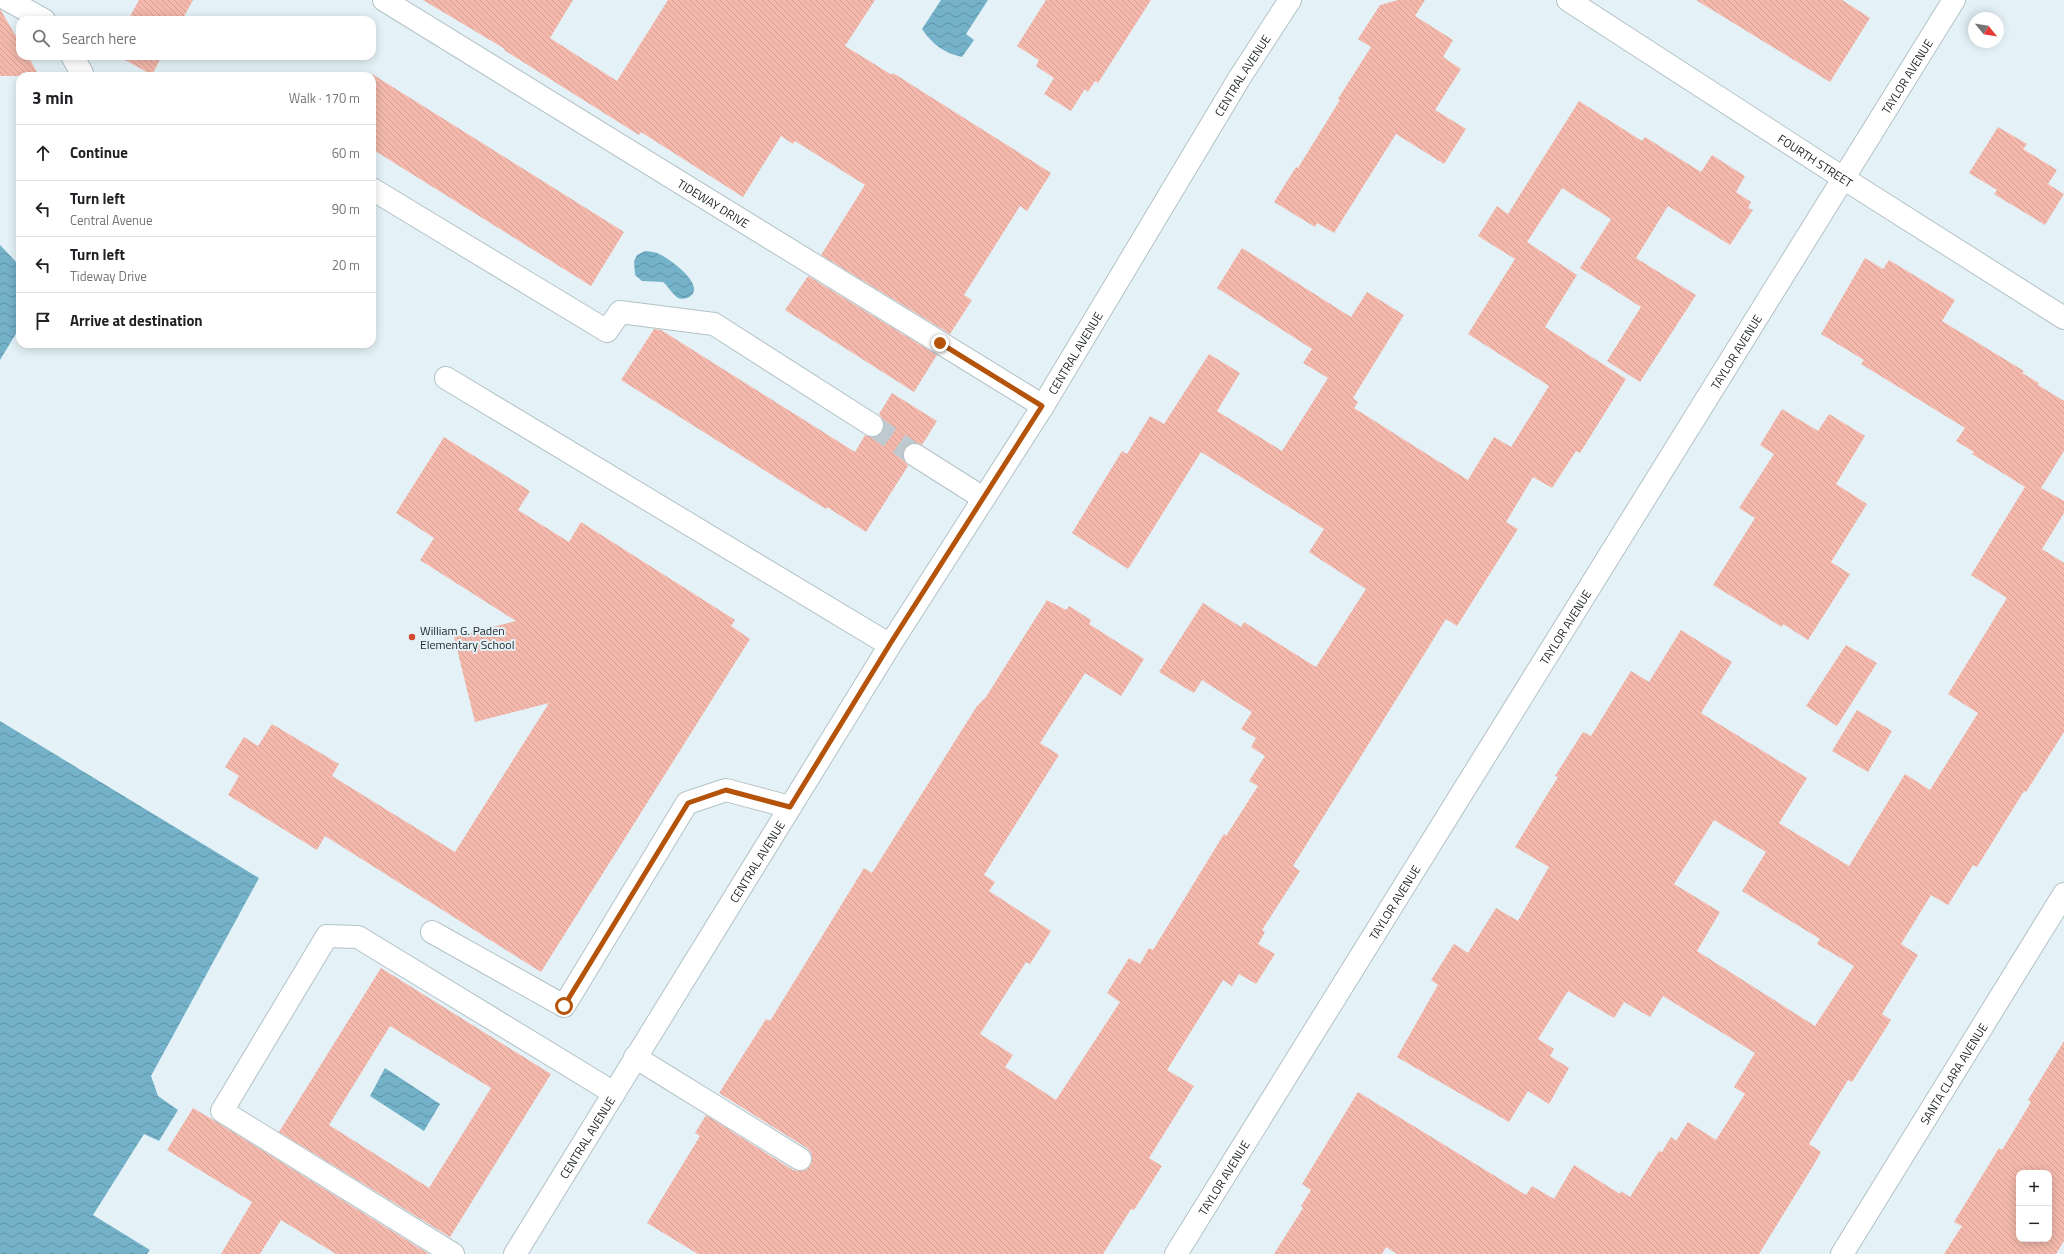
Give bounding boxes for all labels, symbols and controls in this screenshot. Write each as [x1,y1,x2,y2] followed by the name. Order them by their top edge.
[1968,12,2004,48] north arrow
[16,16,376,60] search box
[30,27,52,49] icon: search
[62,27,136,50] text: Search here
[1209,30,1275,120] street label: CENTRAL AVENUE
[1876,35,1937,117] street label: TAYLOR AVENUE
[32,85,73,111] text: 3 min
[289,88,360,108] text: Walk · 170 m
[1774,129,1857,192] street label: FOURTH STREET
[70,141,128,164] text: Continue
[32,142,54,164] icon: ahead
[332,143,360,163] text: 60 m
[674,174,753,233] street label: TIDEWAY DRIVE
[70,187,125,210] text: Turn left
[32,198,54,220] icon: left
[332,199,360,219] text: 90 m
[70,210,153,230] text: Central Avenue
[70,243,125,266] text: Turn left
[32,254,54,276] icon: left
[332,255,360,275] text: 20 m
[70,266,147,286] text: Tideway Drive
[1043,308,1107,398] street label: CENTRAL AVENUE
[70,309,203,332] text: Arrive at destination
[32,310,54,332] icon: arrive
[1705,310,1767,393] street label: TAYLOR AVENUE
[931,334,949,352] route end
[1535,585,1596,668] street label: TAYLOR AVENUE
[420,621,514,654] place label: William G. Paden Elementary School
[407,632,417,642] marker: William G. Paden Elementary School
[724,816,789,906] street label: CENTRAL AVENUE
[1364,861,1425,943] street label: TAYLOR AVENUE
[555,997,573,1015] route start
[1915,1019,1992,1128] street label: SANTA CLARA AVENUE
[554,1092,620,1182] street label: CENTRAL AVENUE
[1193,1136,1254,1219] street label: TAYLOR AVENUE
[2016,1170,2052,1242] map controls
[2016,1170,2052,1206] button: +
[2016,1206,2052,1242] button: −

